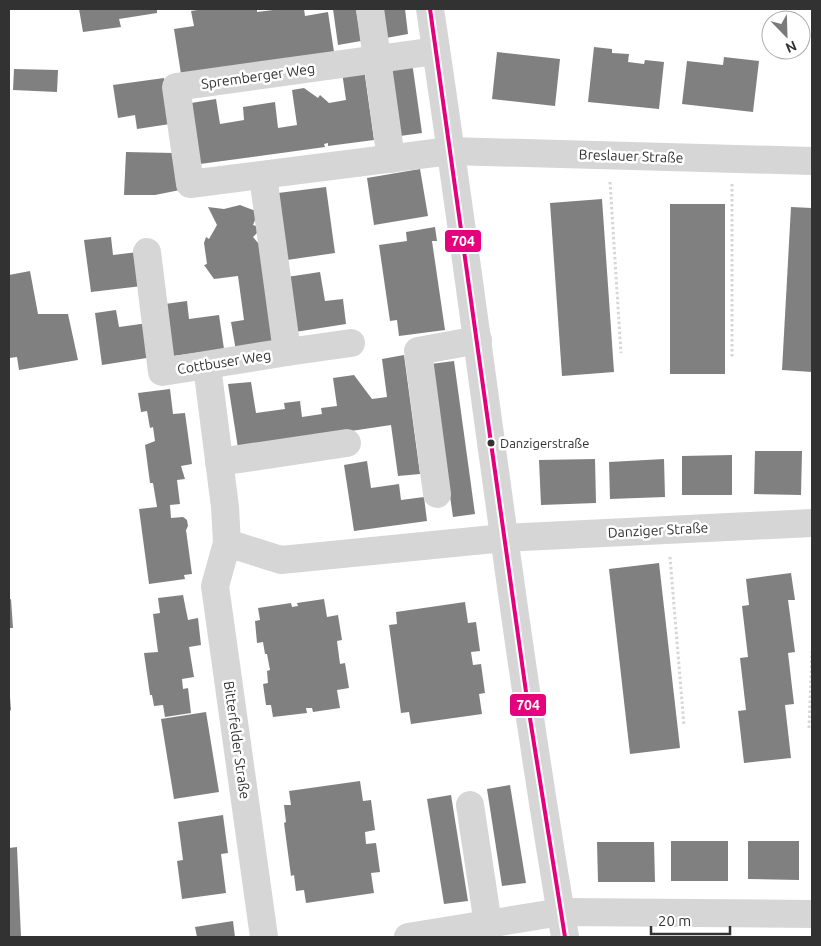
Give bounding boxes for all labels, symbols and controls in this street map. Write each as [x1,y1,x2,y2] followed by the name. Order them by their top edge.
[761,10,811,60] north arrow
[783,38,799,56] text: N
[200,60,316,92] street label: Spremberger Weg
[578,146,684,166] street label: Breslauer Straße
[444,229,482,253] line badge: 704
[451,233,475,249] text: 704
[176,347,272,377] street label: Cottbuser Weg
[500,436,589,450] place label: Danzigerstraße
[486,438,496,448] marker: Danzigerstraße
[607,519,709,541] street label: Danziger Straße
[221,680,253,800] street label: Bitterfelder Straße
[509,693,547,717] line badge: 704
[516,697,540,713] text: 704
[651,904,730,936] scale bar
[658,912,691,929] text: 20 m

